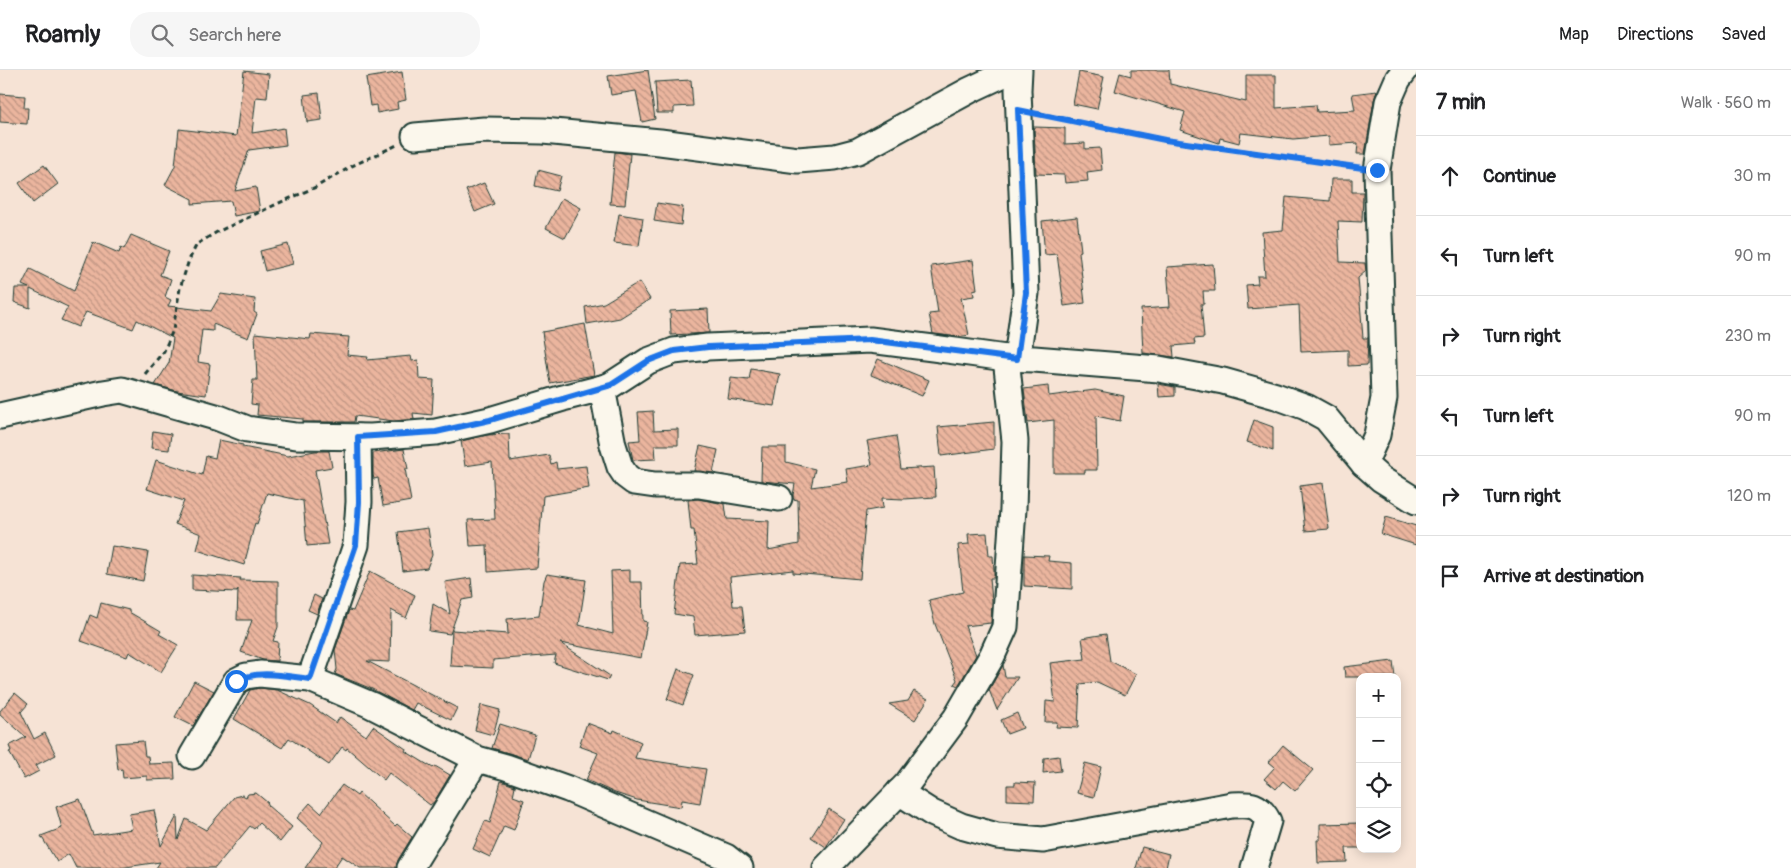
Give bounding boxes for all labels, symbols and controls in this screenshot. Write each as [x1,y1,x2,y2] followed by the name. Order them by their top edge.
[130,12,480,57] search box
[25,20,100,49] text: Roamly
[148,21,176,49] icon: search
[188,23,281,47] text: Search here
[1559,23,1589,46] text: Map
[1617,23,1693,46] text: Directions
[1721,23,1766,46] text: Saved
[1436,89,1486,116] text: 7 min
[1681,93,1771,113] text: Walk · 560 m
[1366,159,1389,182] route end
[1436,162,1464,190] icon: ahead
[1483,164,1556,188] text: Continue
[1733,166,1771,186] text: 30 m
[1436,242,1464,270] icon: left
[1483,244,1553,268] text: Turn left
[1734,246,1771,266] text: 90 m
[1436,322,1464,350] icon: right
[1483,324,1561,348] text: Turn right
[1725,326,1771,346] text: 230 m
[1436,402,1464,430] icon: left
[1483,404,1553,428] text: Turn left
[1734,406,1771,426] text: 90 m
[1436,482,1464,510] icon: right
[1483,484,1561,508] text: Turn right
[1727,486,1771,506] text: 120 m
[1436,562,1464,590] icon: arrive
[1483,564,1644,588] text: Arrive at destination
[225,670,248,693] route start
[1356,673,1401,853] map controls
[1356,673,1401,718] button: +
[1356,718,1401,763] button: −
[1356,763,1401,808] button: locate
[1356,808,1401,853] button: layers

